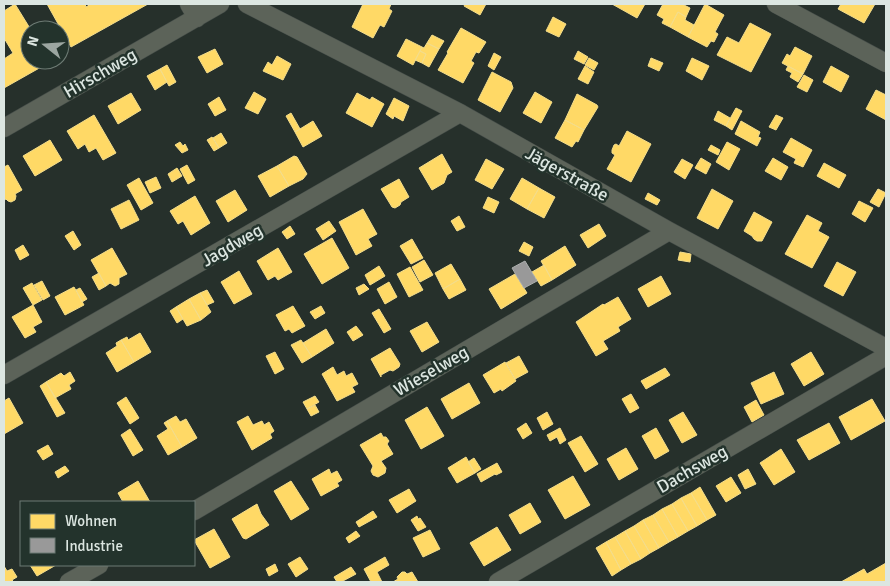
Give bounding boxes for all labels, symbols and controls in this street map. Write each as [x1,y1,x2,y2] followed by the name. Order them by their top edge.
[20,20,70,70] north arrow
[23,34,43,48] text: N
[60,43,140,103] street label: Hirschweg
[521,142,613,206] street label: Jägerstraße
[197,219,267,271] street label: Jagdweg
[390,341,472,401] street label: Wieselweg
[653,440,731,498] street label: Dachsweg
[20,501,195,566] legend
[65,512,117,530] text: Wohnen
[65,537,123,555] text: Industrie

